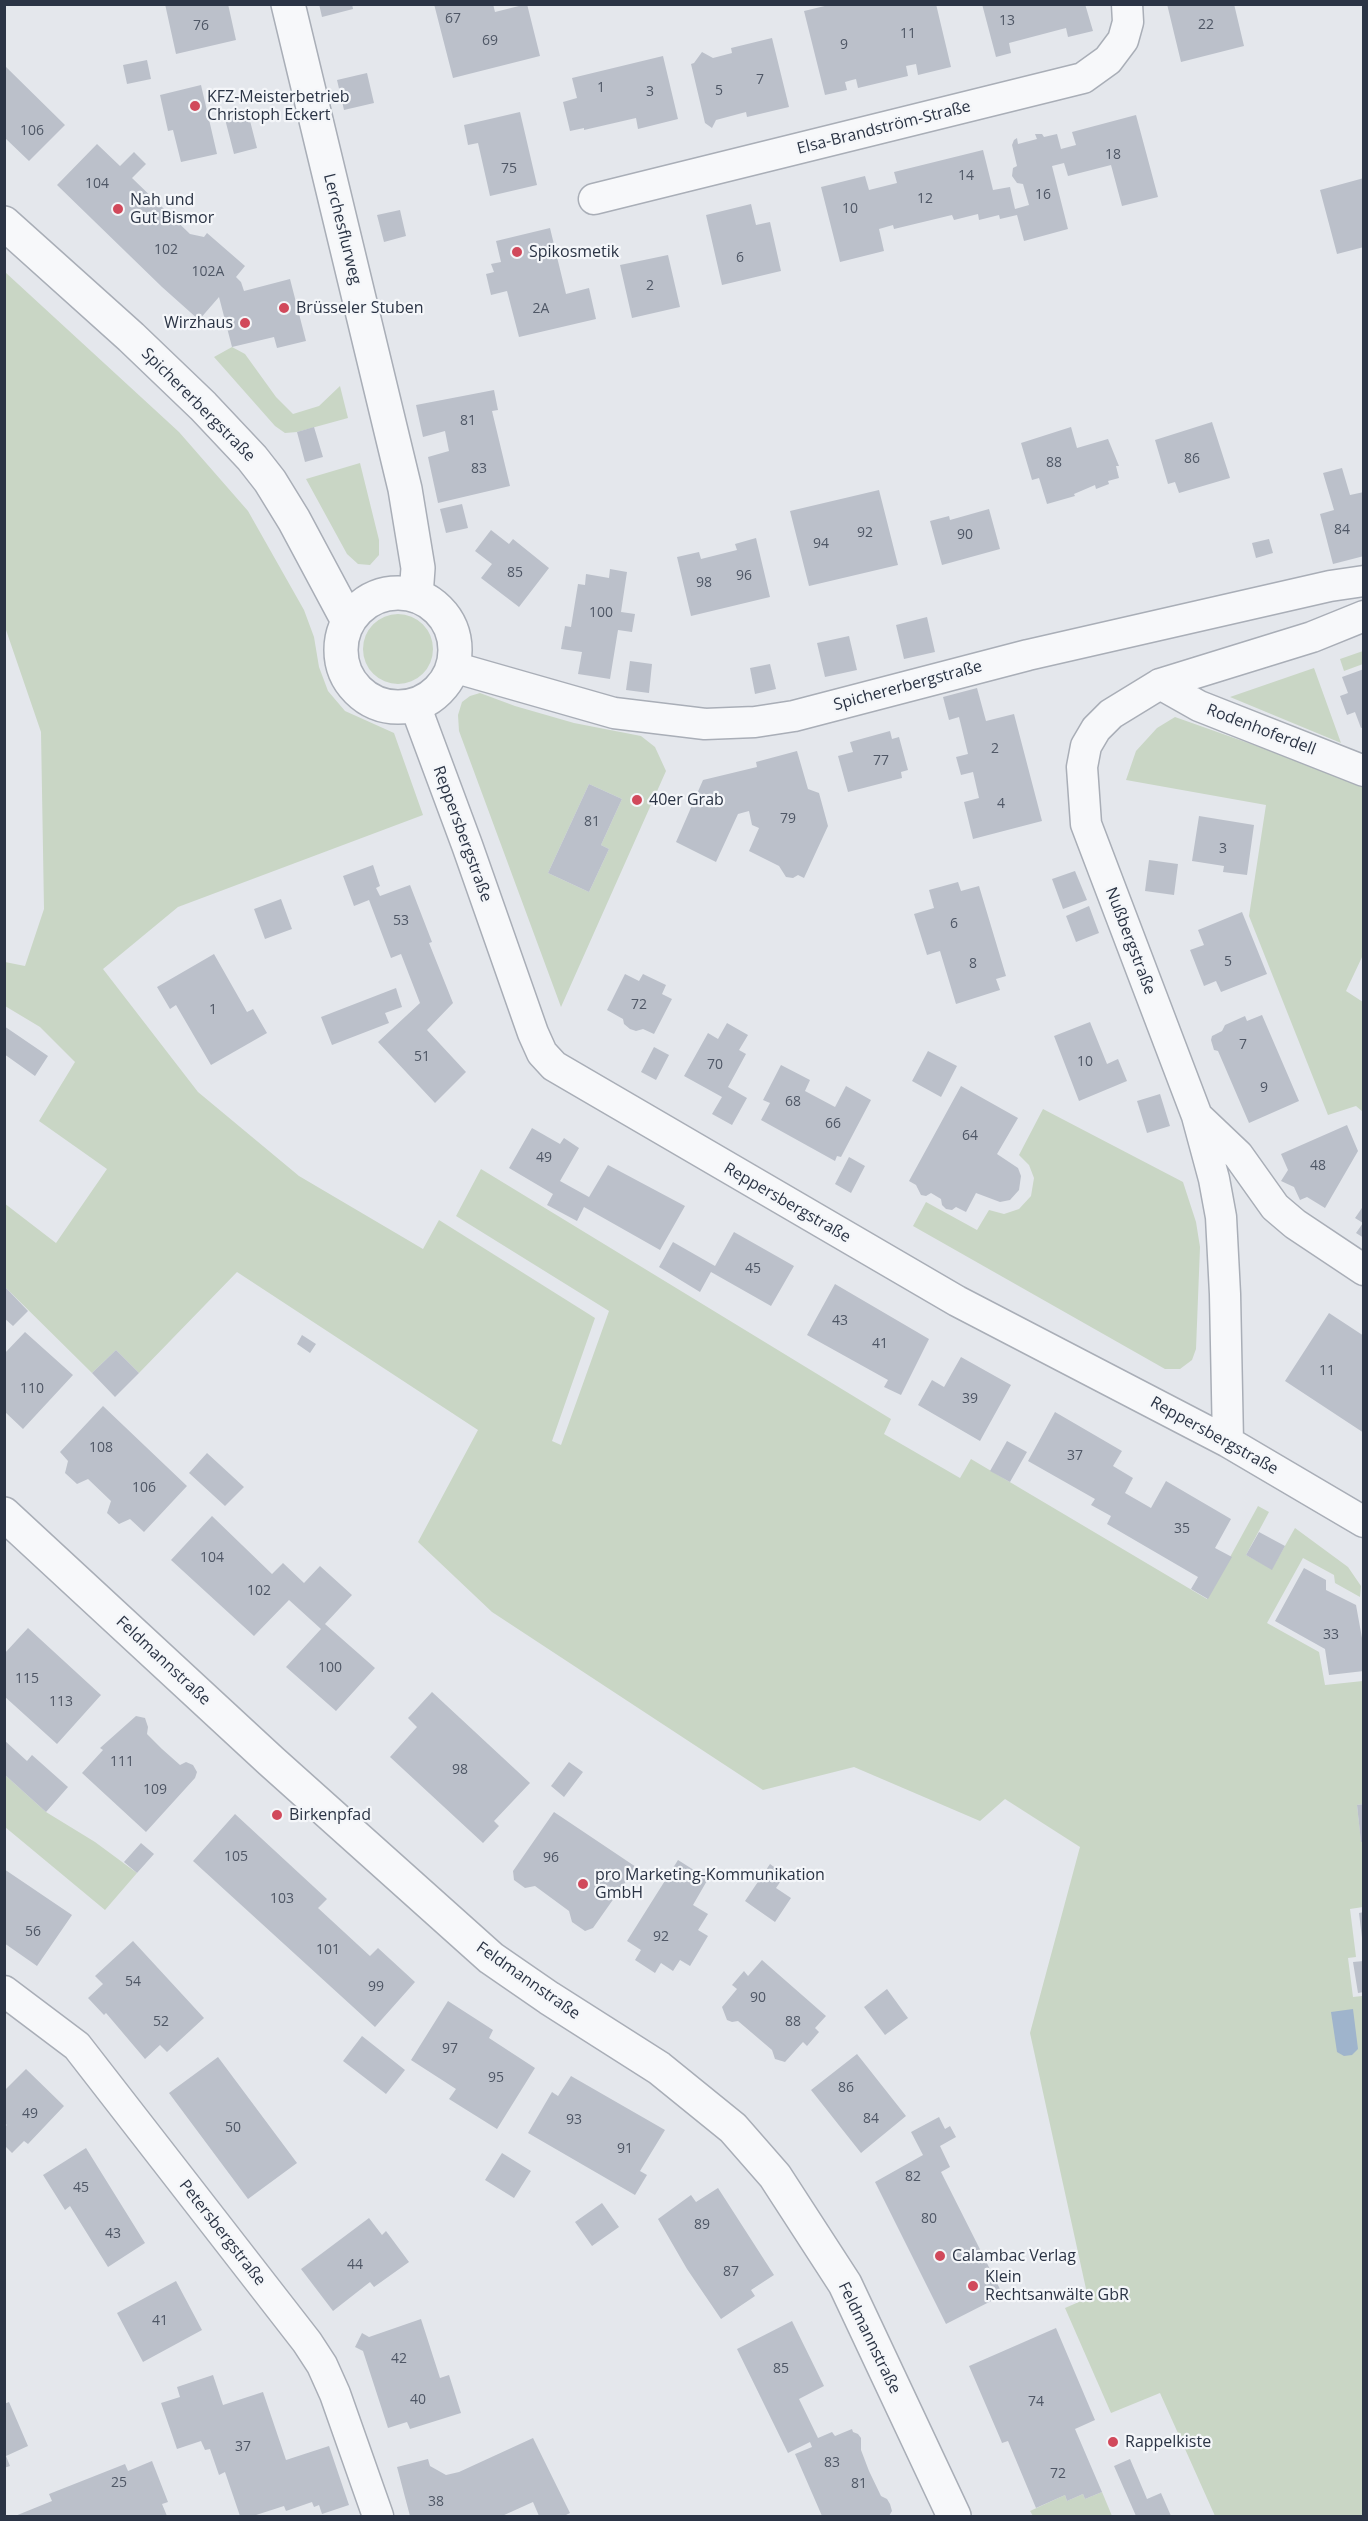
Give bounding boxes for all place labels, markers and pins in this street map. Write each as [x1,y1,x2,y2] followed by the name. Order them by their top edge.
[207,87,349,125] place label: KFZ-Meisterbetrieb Christoph Eckert
[188,99,202,113] marker: KFZ-Meisterbetrieb Christoph Eckert
[130,190,214,228] place label: Nah und Gut Bismor
[111,202,125,216] marker: Nah und Gut Bismor
[529,242,619,262] place label: Spikosmetik
[510,245,524,259] marker: Spikosmetik
[296,298,424,318] place label: Brüsseler Stuben
[277,301,291,315] marker: Brüsseler Stuben
[164,313,233,333] place label: Wirzhaus
[238,316,252,330] marker: Wirzhaus
[649,790,724,810] place label: 40er Grab
[630,793,644,807] marker: 40er Grab
[289,1805,371,1825] place label: Birkenpfad
[270,1808,284,1822] marker: Birkenpfad
[595,1865,825,1903] place label: pro Marketing-Kommunikation GmbH
[576,1877,590,1891] marker: pro Marketing-Kommunikation GmbH
[952,2246,1076,2266] place label: Calambac Verlag
[933,2249,947,2263] marker: Calambac Verlag
[985,2267,1129,2305] place label: Klein Rechtsanwälte GbR
[966,2279,980,2293] marker: Klein Rechtsanwälte GbR
[1125,2432,1211,2452] place label: Rappelkiste
[1106,2435,1120,2449] marker: Rappelkiste

